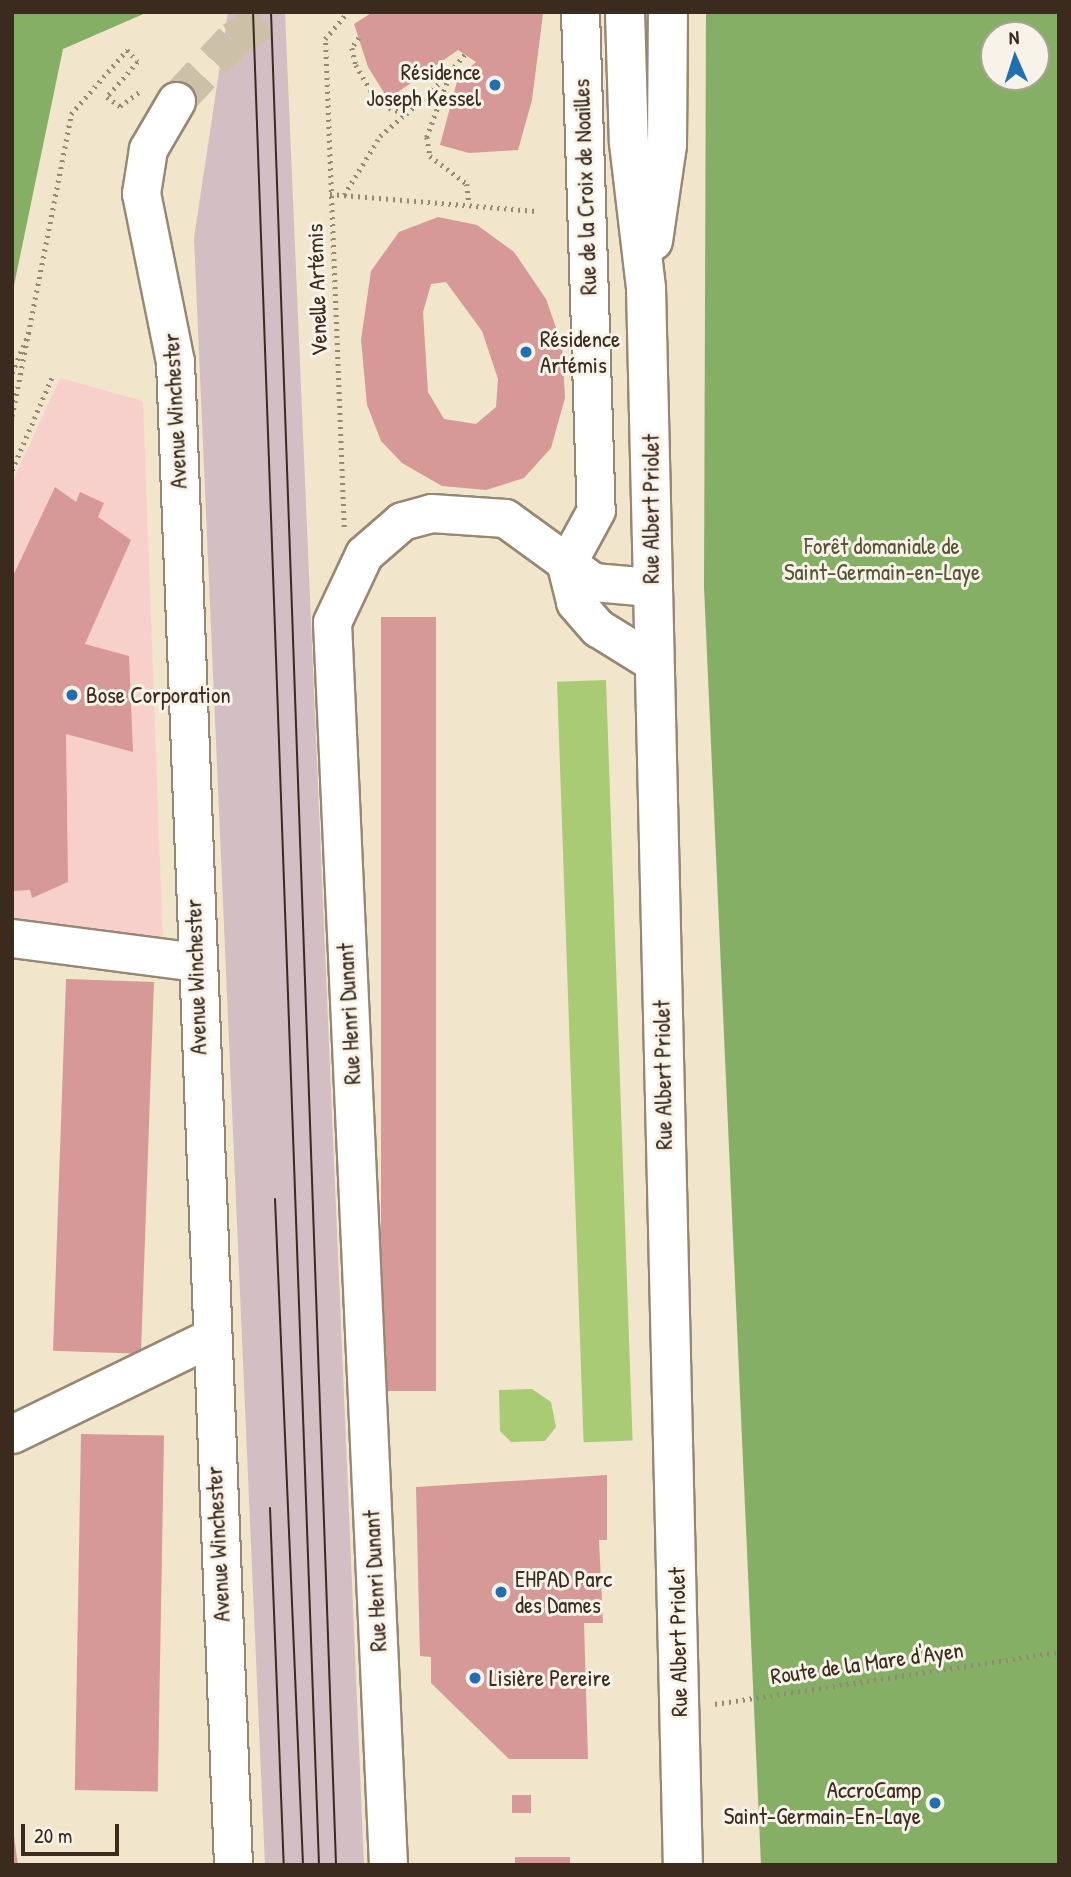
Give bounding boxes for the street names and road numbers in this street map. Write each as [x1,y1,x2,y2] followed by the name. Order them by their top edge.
[567,78,603,296] street label: Rue de la Croix de Noailles
[301,223,333,357] street label: Venelle Artémis
[157,332,193,490] street label: Avenue Winchester
[637,434,665,584] street label: Rue Albert Priolet
[179,899,213,1055] street label: Avenue Winchester
[332,943,366,1085] street label: Rue Henri Dunant
[648,1000,678,1150] street label: Rue Albert Priolet
[200,1465,236,1623] street label: Avenue Winchester
[358,1510,392,1652] street label: Rue Henri Dunant
[663,1567,693,1717] street label: Rue Albert Priolet
[769,1636,965,1690] street label: Route de la Mare d'Ayen

